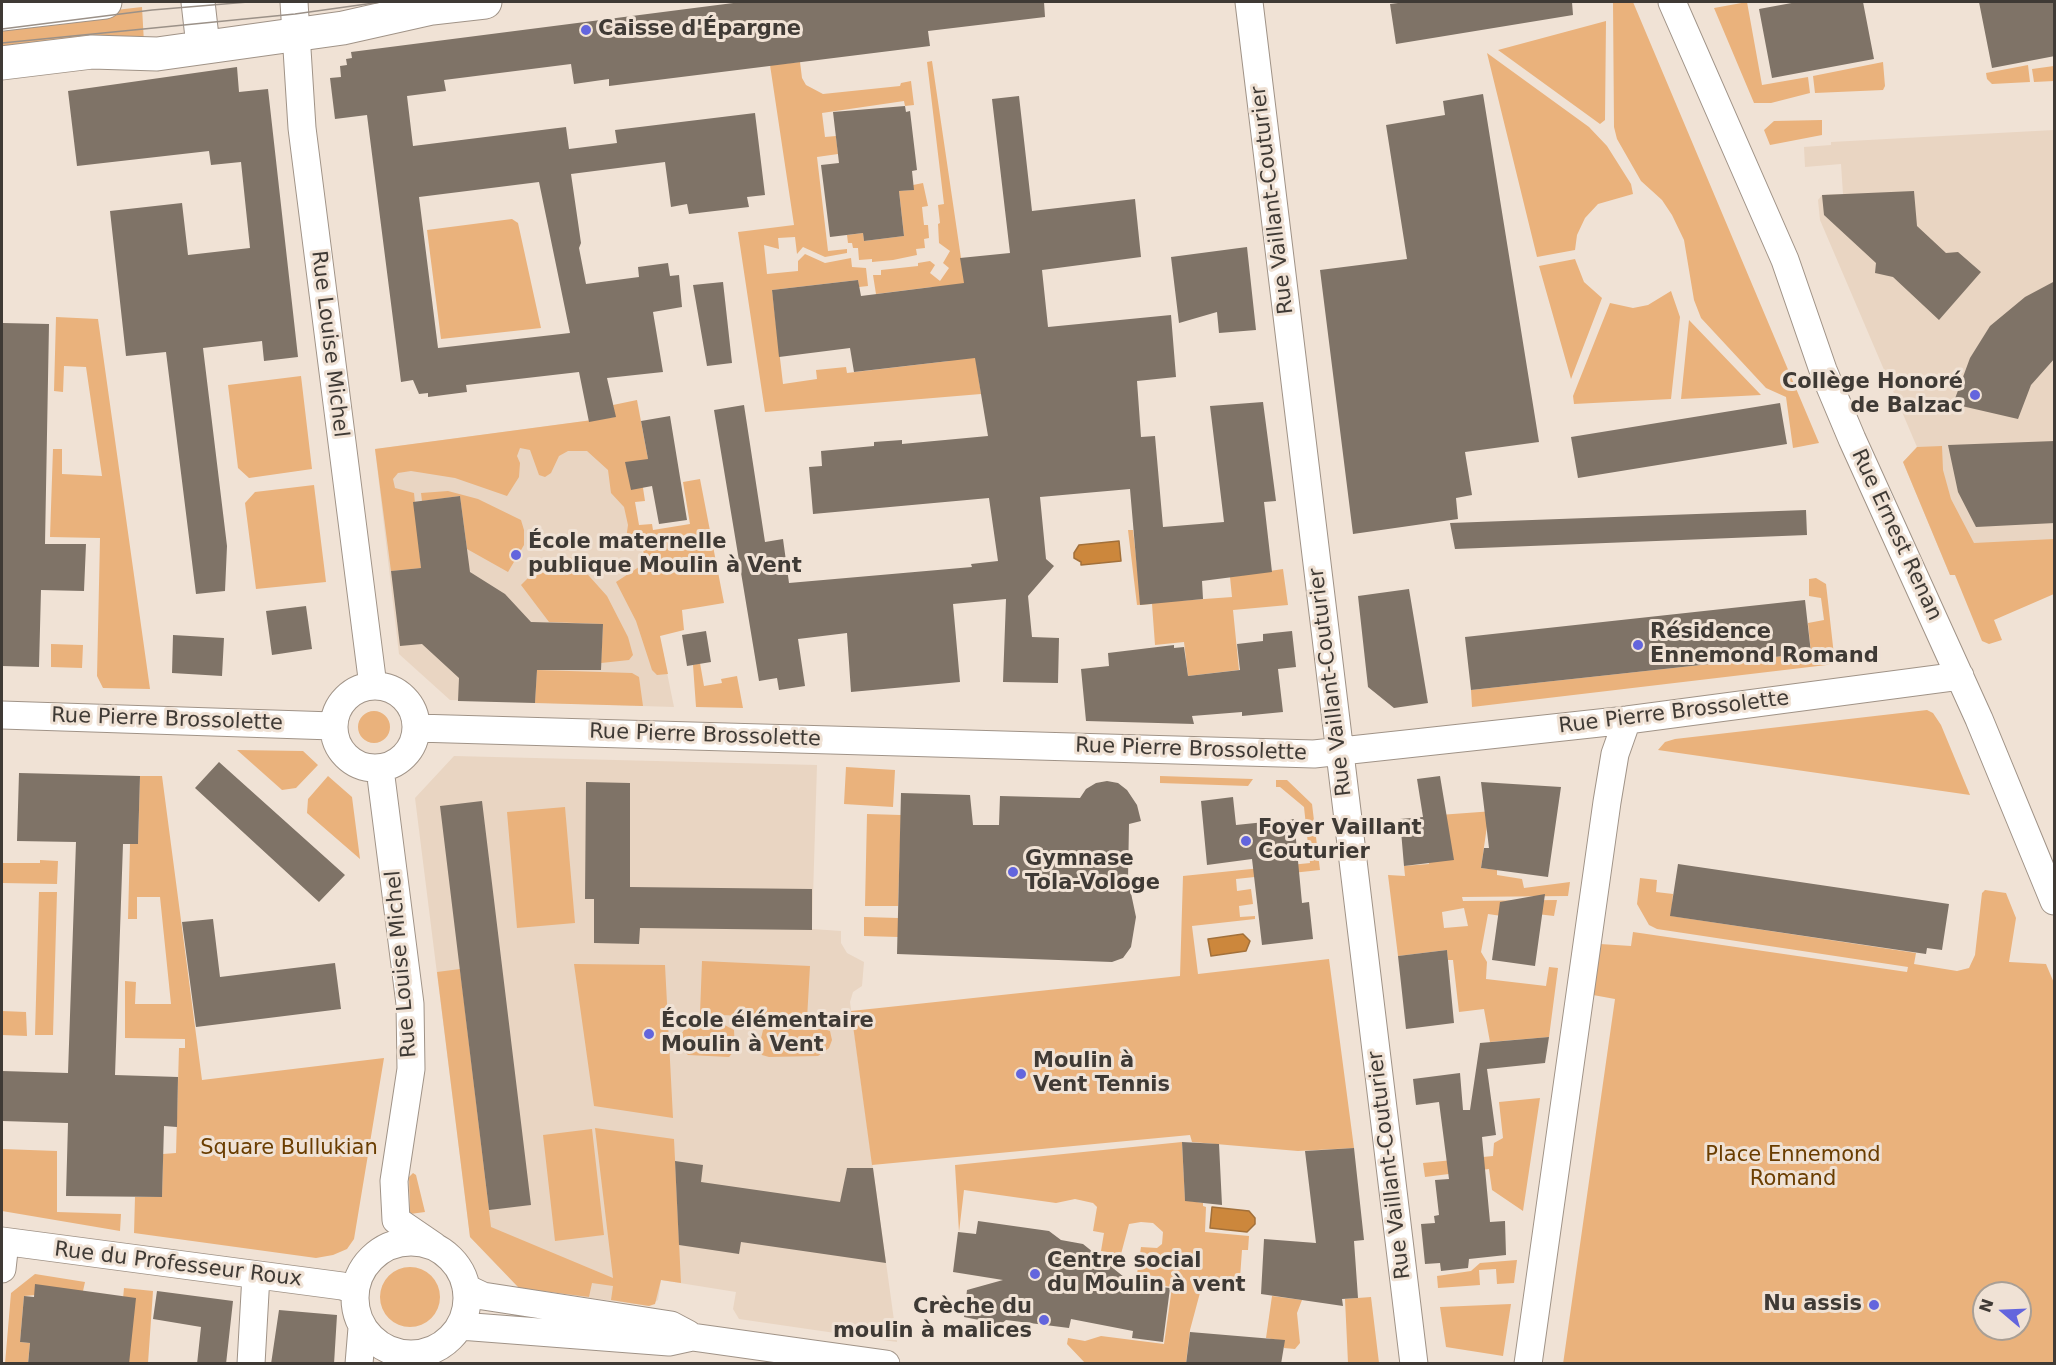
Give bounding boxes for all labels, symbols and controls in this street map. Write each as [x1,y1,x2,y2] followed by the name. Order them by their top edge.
[598,17,801,43] place label: Caisse d'Épargne
[579,23,593,37] marker: Caisse d'Épargne
[1246,84,1300,316] street label: Rue Vaillant-Couturier
[305,249,353,439] street label: Rue Louise Michel
[1782,370,1963,420] place label: Collège Honoré de Balzac
[1968,388,1982,402] marker: Collège Honoré de Balzac
[1845,445,1947,625] street label: Rue Ernest Renan
[528,530,802,580] place label: École maternelle publique Moulin à Vent
[509,548,523,562] marker: École maternelle publique Moulin à Vent
[1304,566,1358,798] street label: Rue Vaillant-Couturier
[1650,620,1879,670] place label: Résidence Ennemond Romand
[1631,638,1645,652] marker: Résidence Ennemond Romand
[1557,686,1791,740] street label: Rue Pierre Brossolette
[51,703,283,737] street label: Rue Pierre Brossolette
[589,719,821,753] street label: Rue Pierre Brossolette
[1075,733,1307,767] street label: Rue Pierre Brossolette
[1258,816,1422,866] place label: Foyer Vaillant Couturier
[1239,834,1253,848] marker: Foyer Vaillant Couturier
[1025,847,1160,897] place label: Gymnase Tola-Vologe
[1006,865,1020,879] marker: Gymnase Tola-Vologe
[381,869,423,1059] street label: Rue Louise Michel
[661,1009,874,1059] place label: École élémentaire Moulin à Vent
[642,1027,656,1041] marker: École élémentaire Moulin à Vent
[1033,1049,1170,1099] place label: Moulin à Vent Tennis
[1363,1049,1417,1281] street label: Rue Vaillant-Couturier
[1014,1067,1028,1081] marker: Moulin à Vent Tennis
[200,1136,378,1162] park label: Square Bullukian
[1705,1143,1881,1193] park label: Place Ennemond Romand
[53,1237,303,1293] street label: Rue du Professeur Roux
[1047,1249,1246,1299] place label: Centre social du Moulin à vent
[1028,1267,1042,1281] marker: Centre social du Moulin à vent
[1972,1281,2032,1341] north arrow
[1763,1292,1862,1318] place label: Nu assis
[833,1295,1032,1345] place label: Crèche du moulin à malices
[1975,1296,1998,1315] text: N
[1867,1298,1881,1312] marker: Nu assis
[1037,1313,1051,1327] marker: Crèche du moulin à malices

